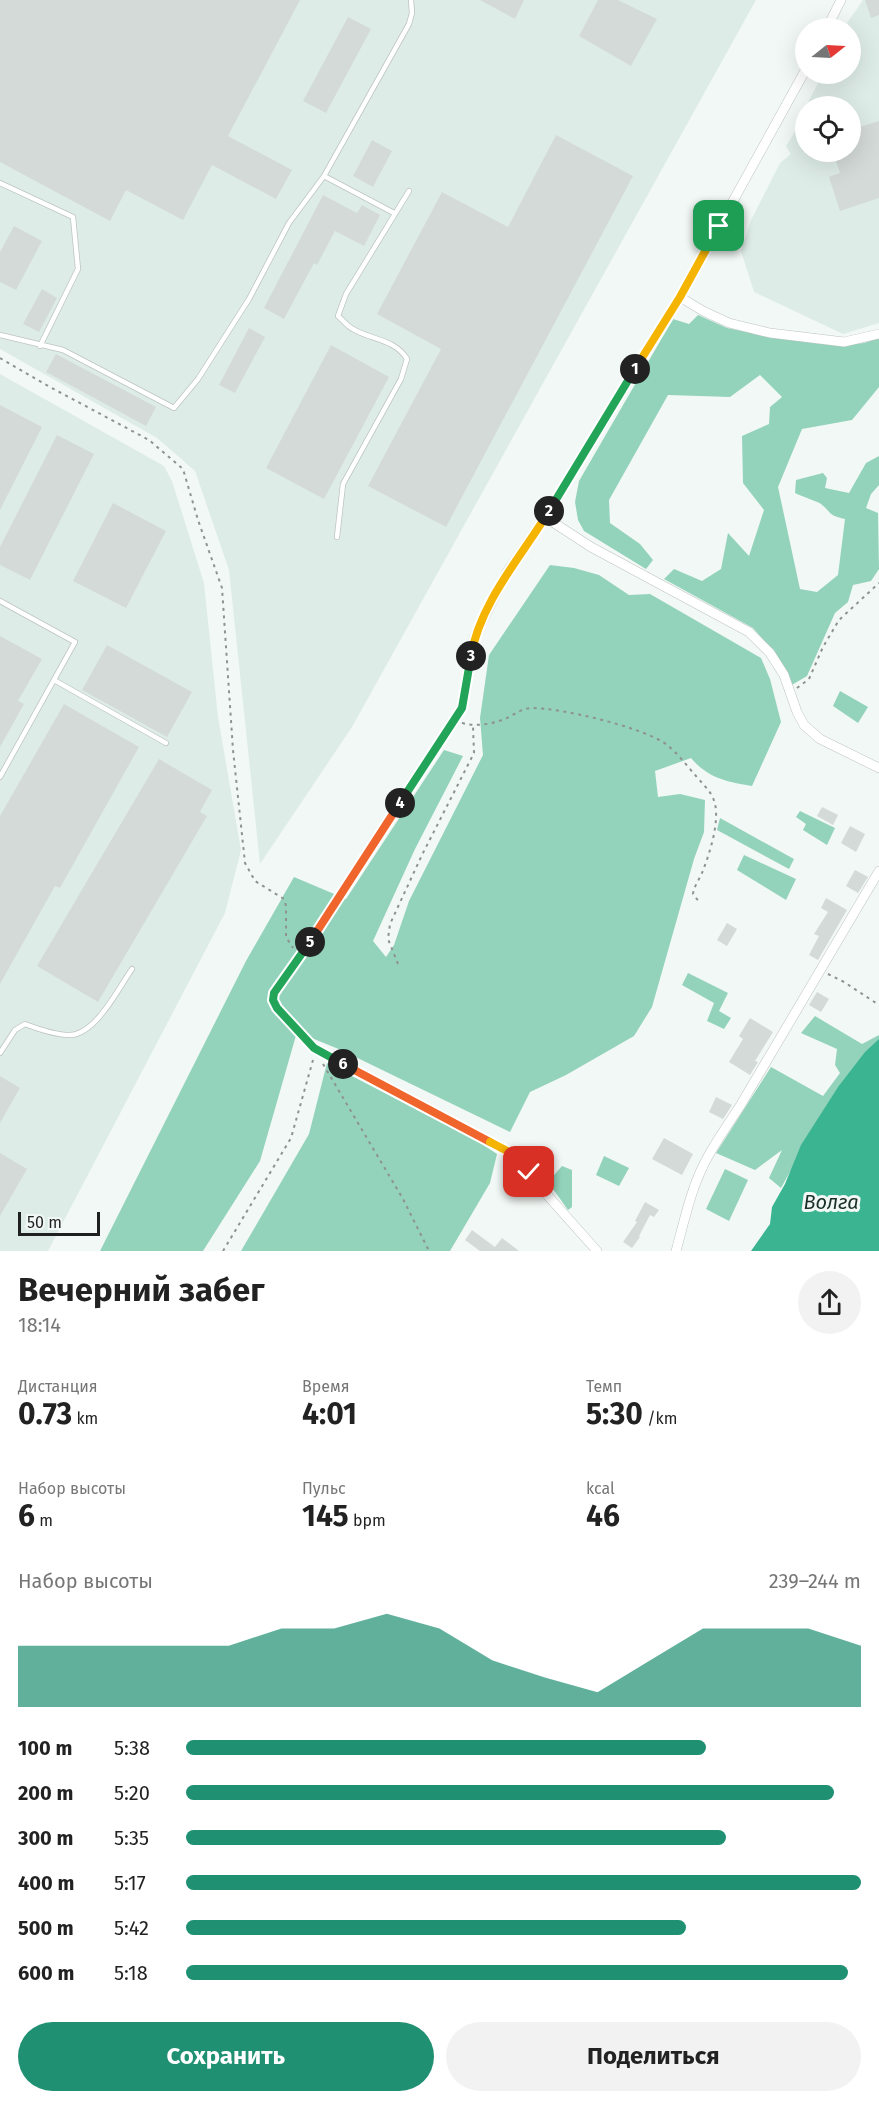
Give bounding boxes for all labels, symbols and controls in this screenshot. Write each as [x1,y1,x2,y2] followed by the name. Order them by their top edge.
[795,18,861,84] north arrow
[795,18,861,162] map controls
[795,96,861,162] button: locate
[693,200,744,251] pin
[702,209,735,242] icon: arrive
[620,354,650,384] pin: 1
[631,359,639,378] text: 1
[534,496,564,526] pin: 2
[545,501,553,520] text: 2
[456,641,486,671] pin: 3
[467,646,475,665] text: 3
[385,788,415,818] pin: 4
[395,793,405,812] text: 4
[295,927,325,957] pin: 5
[306,932,314,951] text: 5
[328,1049,358,1079] pin: 6
[338,1054,348,1073] text: 6
[503,1146,554,1197] pin
[512,1155,545,1188] icon: check
[803,1190,859,1214] water label: Волга
[18,1209,100,1236] scale bar
[27,1213,62,1232] text: 50 m
[18,1270,264,1310] text: Вечерний забег
[798,1271,861,1334] button: share
[18,1313,61,1337] text: 18:14
[18,1377,98,1396] text: Дистанция
[302,1377,350,1396] text: Время
[586,1377,622,1396] text: Темп
[18,1396,72,1432] text: 0.73
[302,1396,357,1432] text: 4:01
[586,1396,643,1432] text: 5:30
[72,1409,98,1428] text: km
[643,1409,677,1428] text: /km
[18,1479,126,1498] text: Набор высоты
[302,1479,346,1498] text: Пульс
[586,1479,615,1498] text: kcal
[18,1498,35,1534] text: 6
[302,1498,349,1534] text: 145
[586,1498,620,1534] text: 46
[35,1511,53,1530] text: m
[349,1511,386,1530] text: bpm
[18,1569,153,1593] text: Набор высоты
[769,1569,861,1593] text: 239–244 m
[18,1736,72,1760] text: 100 m
[114,1736,150,1760] text: 5:38
[18,1781,73,1805] text: 200 m
[114,1781,150,1805] text: 5:20
[18,1826,73,1850] text: 300 m
[114,1826,149,1850] text: 5:35
[18,1871,74,1895] text: 400 m
[114,1871,146,1895] text: 5:17
[18,1916,74,1940] text: 500 m
[114,1916,149,1940] text: 5:42
[18,1961,74,1985] text: 600 m
[114,1961,148,1985] text: 5:18
[18,2022,434,2091] button: Сохранить
[446,2022,861,2091] button: Поделиться

